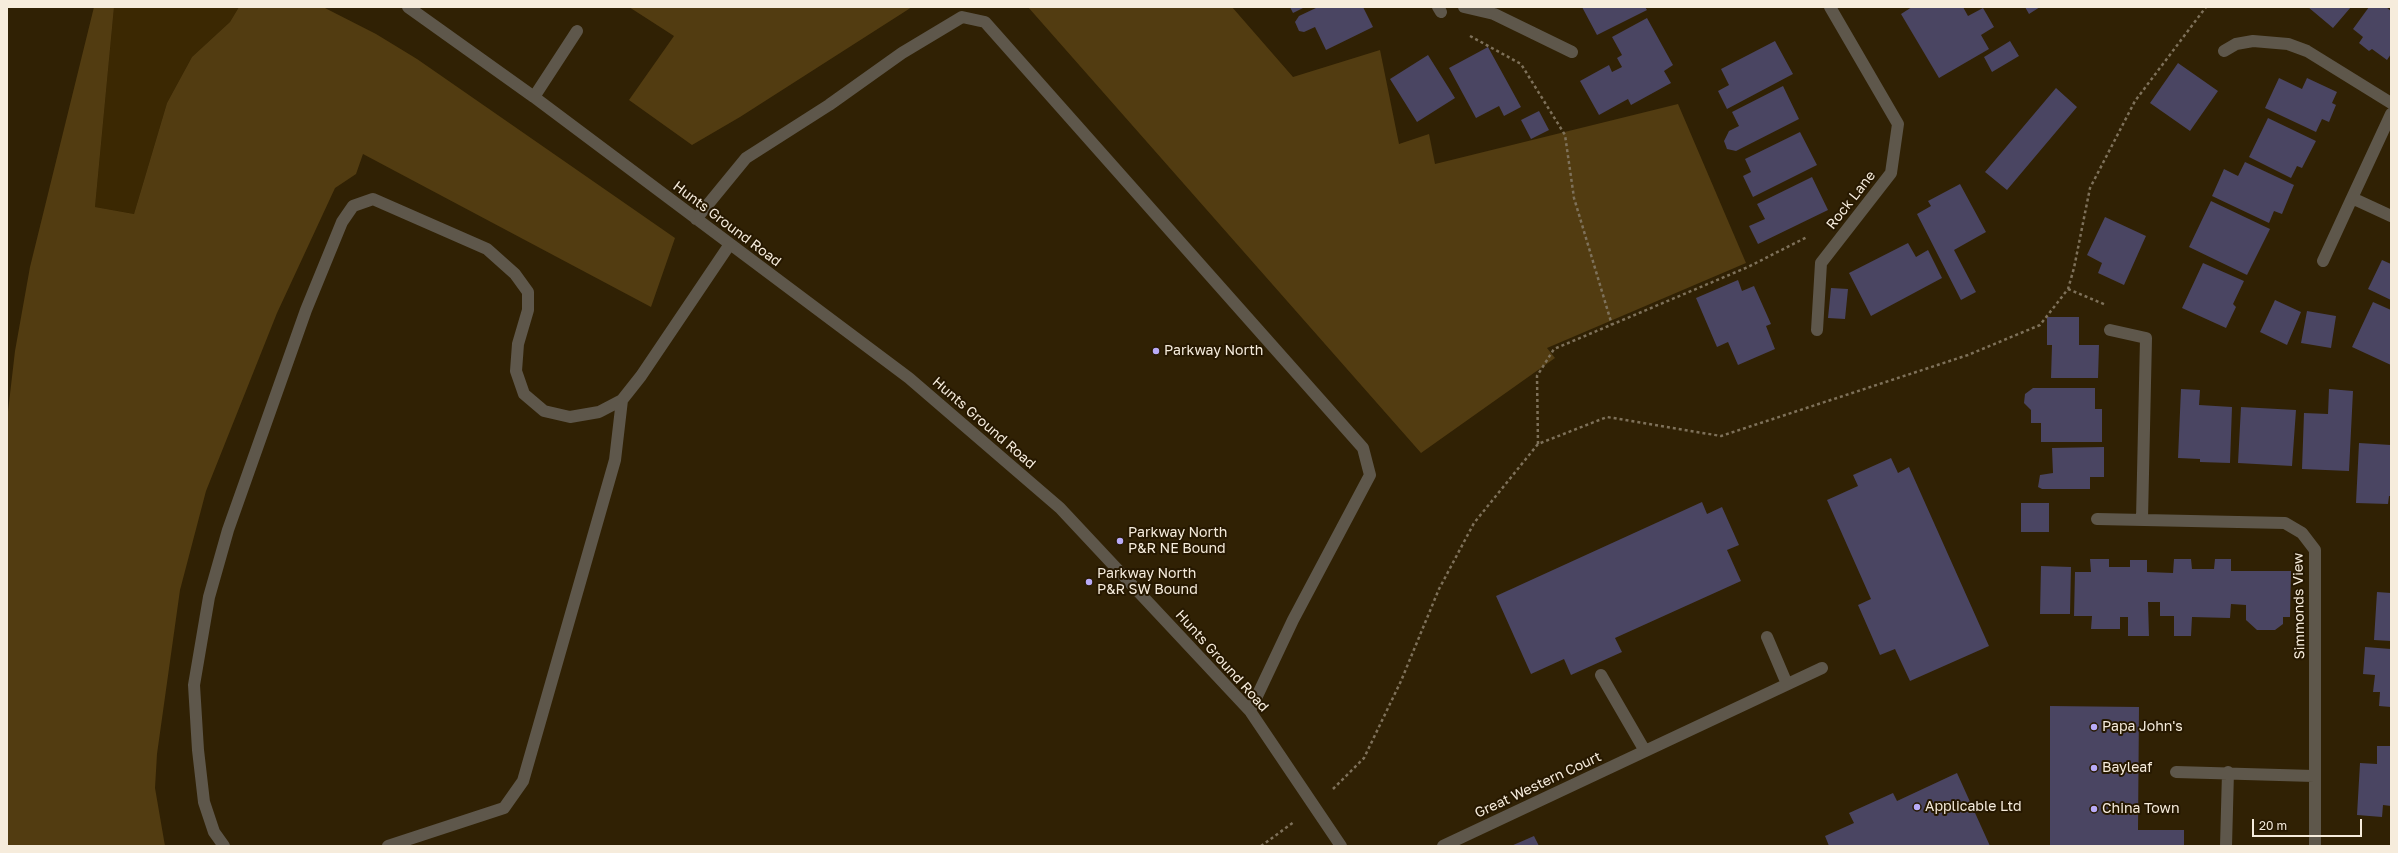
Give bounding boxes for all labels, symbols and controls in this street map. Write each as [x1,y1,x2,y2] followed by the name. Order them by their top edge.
[1823,167,1879,233] street label: Rock Lane
[670,178,784,270] street label: Hunts Ground Road
[1164,343,1263,359] place label: Parkway North
[1151,346,1161,356] marker: Parkway North
[929,374,1039,472] street label: Hunts Ground Road
[1128,525,1227,558] place label: Parkway North P&R NE Bound
[1115,536,1125,546] marker: Parkway North P&R NE Bound
[2290,553,2308,659] street label: Simmonds View
[1097,566,1198,598] place label: Parkway North P&R SW Bound
[1084,577,1094,587] marker: Parkway North P&R SW Bound
[1172,607,1272,715] street label: Hunts Ground Road
[2102,719,2183,735] place label: Papa John's
[2089,722,2099,732] marker: Papa John's
[1472,748,1604,822] street label: Great Western Court
[2102,760,2152,776] place label: Bayleaf
[2089,763,2099,773] marker: Bayleaf
[1925,799,2022,815] place label: Applicable Ltd
[2102,801,2180,817] place label: China Town
[1912,802,1922,812] marker: Applicable Ltd
[2089,804,2099,814] marker: China Town
[2254,811,2364,837] scale bar
[2259,818,2287,833] text: 20 m

